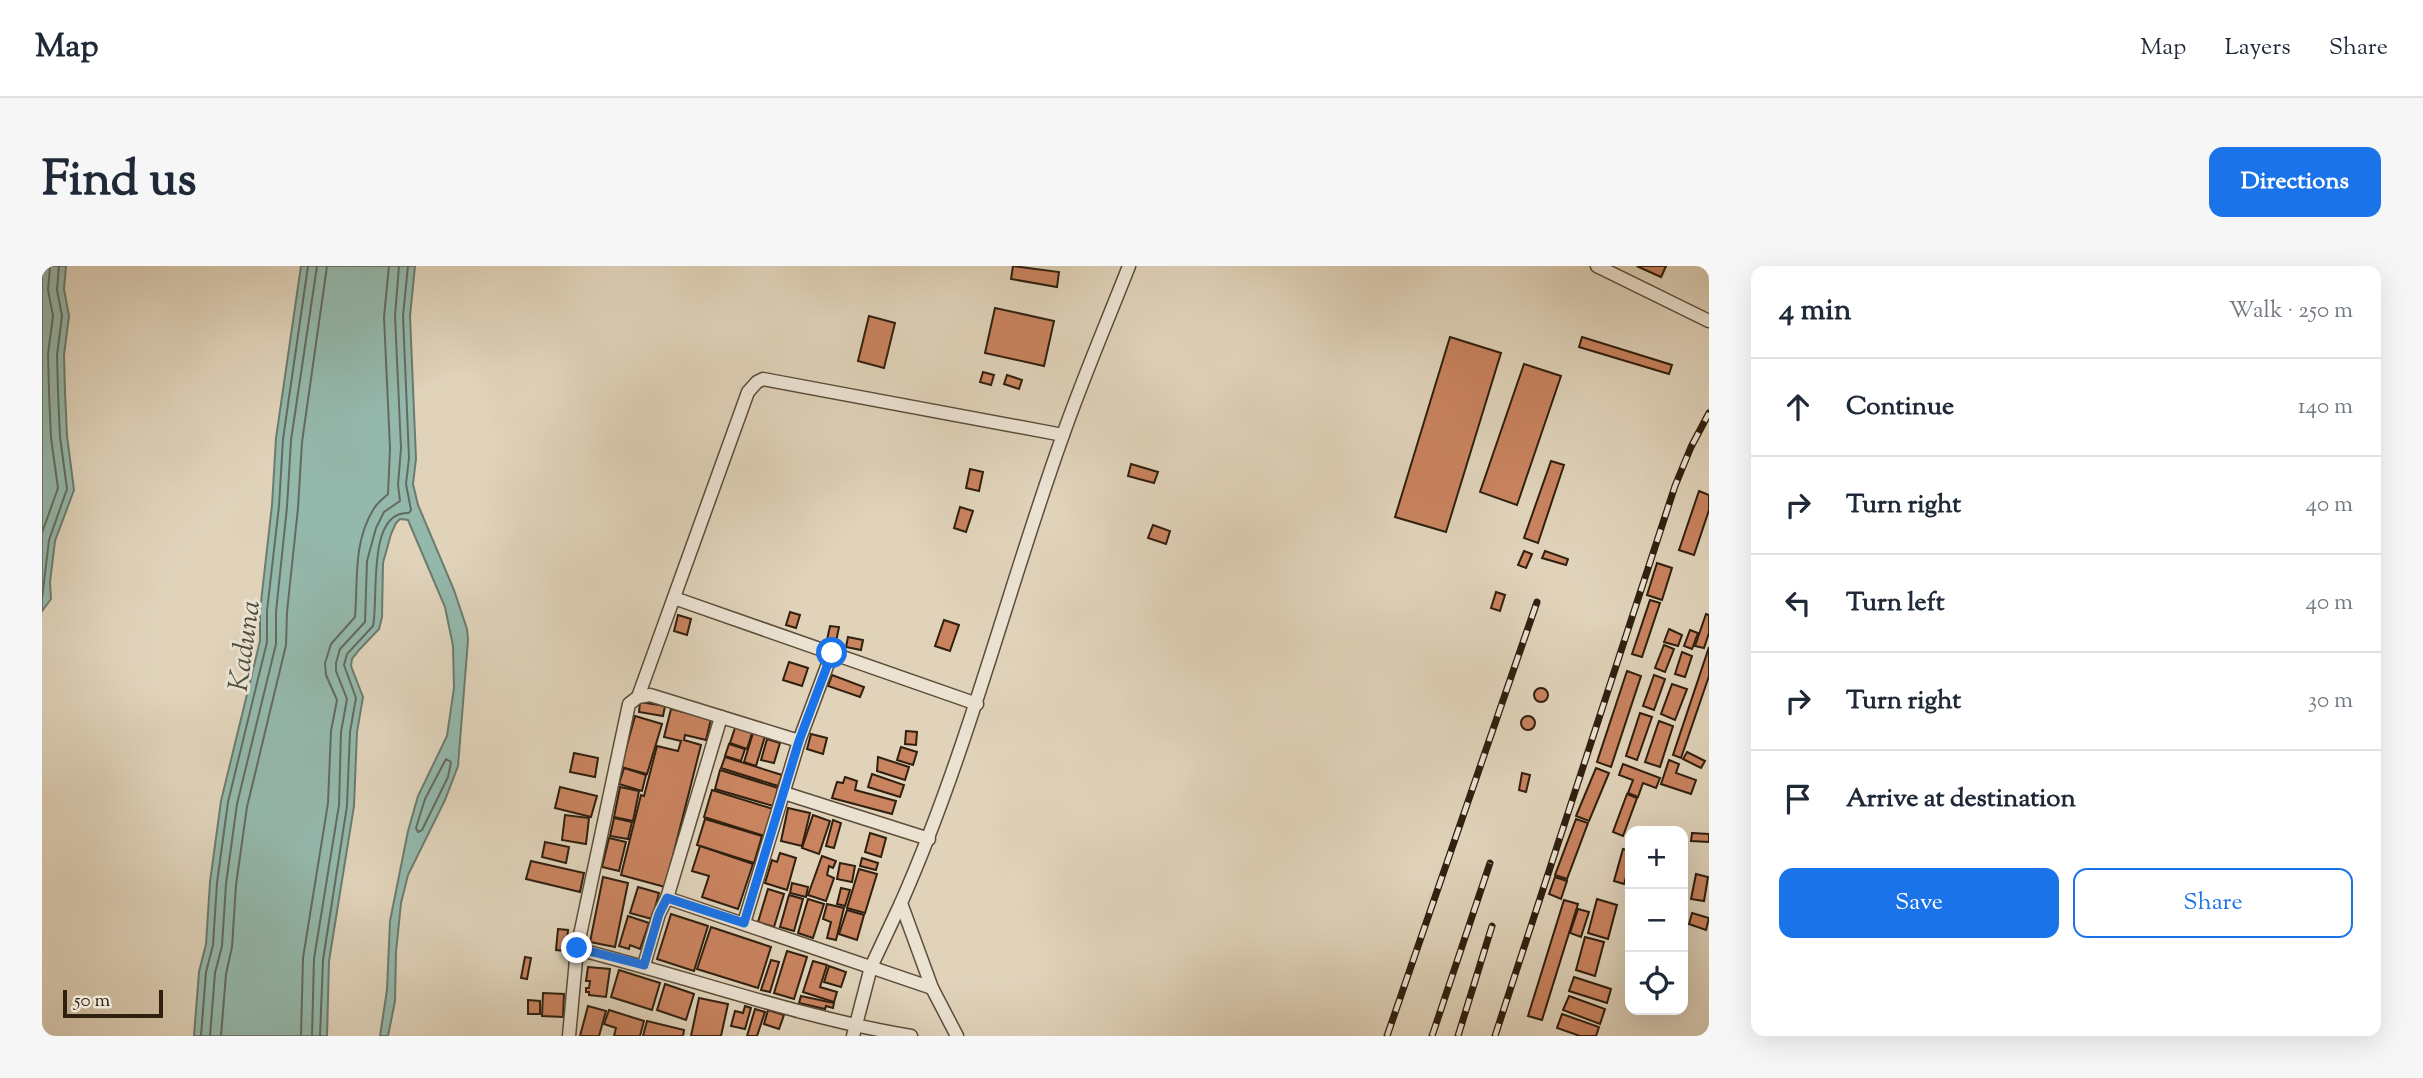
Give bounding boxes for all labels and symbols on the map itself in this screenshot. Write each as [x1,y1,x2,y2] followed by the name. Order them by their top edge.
[220,598,272,694] water label: Kaduna
[816,637,847,668] route start
[561,932,592,963] route end
[63,987,163,1019] scale bar

